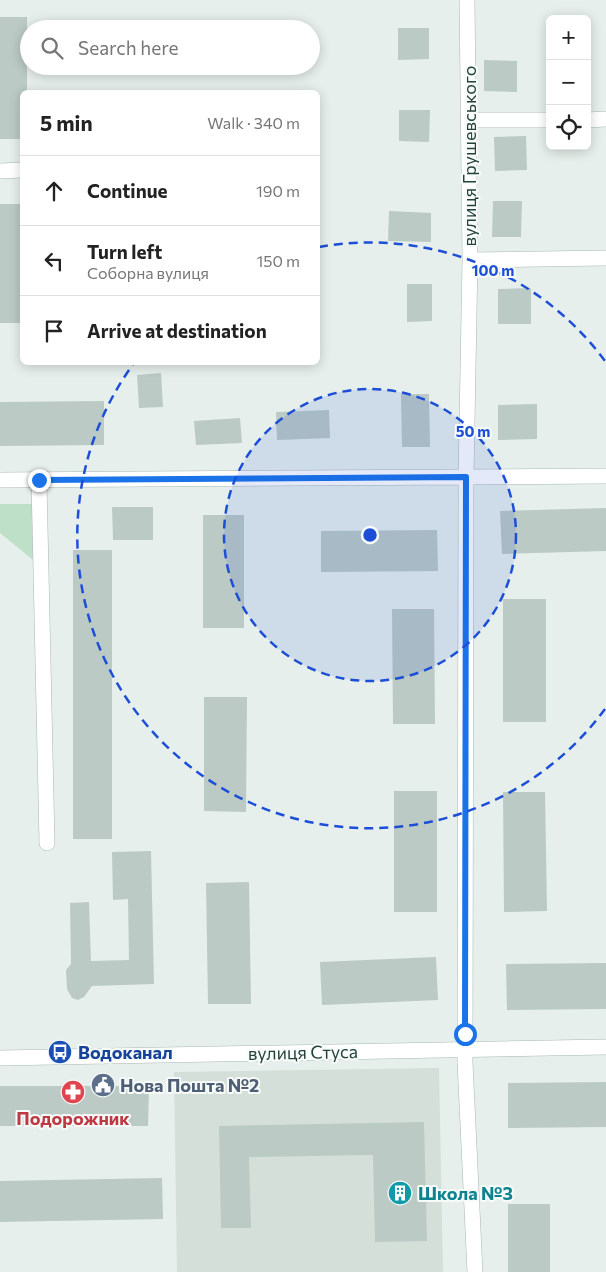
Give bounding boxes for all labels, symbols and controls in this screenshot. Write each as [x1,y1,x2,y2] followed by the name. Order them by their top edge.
[546,15,591,150] map controls
[546,15,591,60] button: +
[20,20,320,75] search box
[38,34,66,62] icon: search
[78,36,178,59] text: Search here
[546,60,591,105] button: −
[458,65,480,247] street label: вулиця Грушевського
[546,105,591,150] button: locate
[40,110,93,135] text: 5 min
[207,113,300,132] text: Walk · 340 m
[40,177,68,205] icon: ahead
[87,179,167,202] text: Continue
[256,181,300,200] text: 190 m
[87,240,162,263] text: Turn left
[40,247,68,275] icon: left
[257,251,300,270] text: 150 m
[472,261,514,279] text: 100 m
[87,263,209,282] text: Соборна вулиця
[40,317,68,345] icon: arrive
[87,319,267,342] text: Arrive at destination
[456,422,490,440] text: 50 m
[28,469,51,492] route end
[361,526,379,544] centre of rings
[454,1023,477,1046] route start
[47,1039,73,1065] bus stop icon: Водоканал
[248,1040,358,1064] street label: вулиця Стуса
[78,1041,173,1063] place label: Водоканал
[90,1072,116,1098] public building icon: Нова Пошта №2
[120,1074,259,1096] place label: Нова Пошта №2
[60,1079,86,1105] pharmacy icon: Подорожник
[16,1107,130,1129] place label: Подорожник
[387,1180,413,1206] building icon: Школа №3
[418,1182,513,1204] place label: Школа №3

